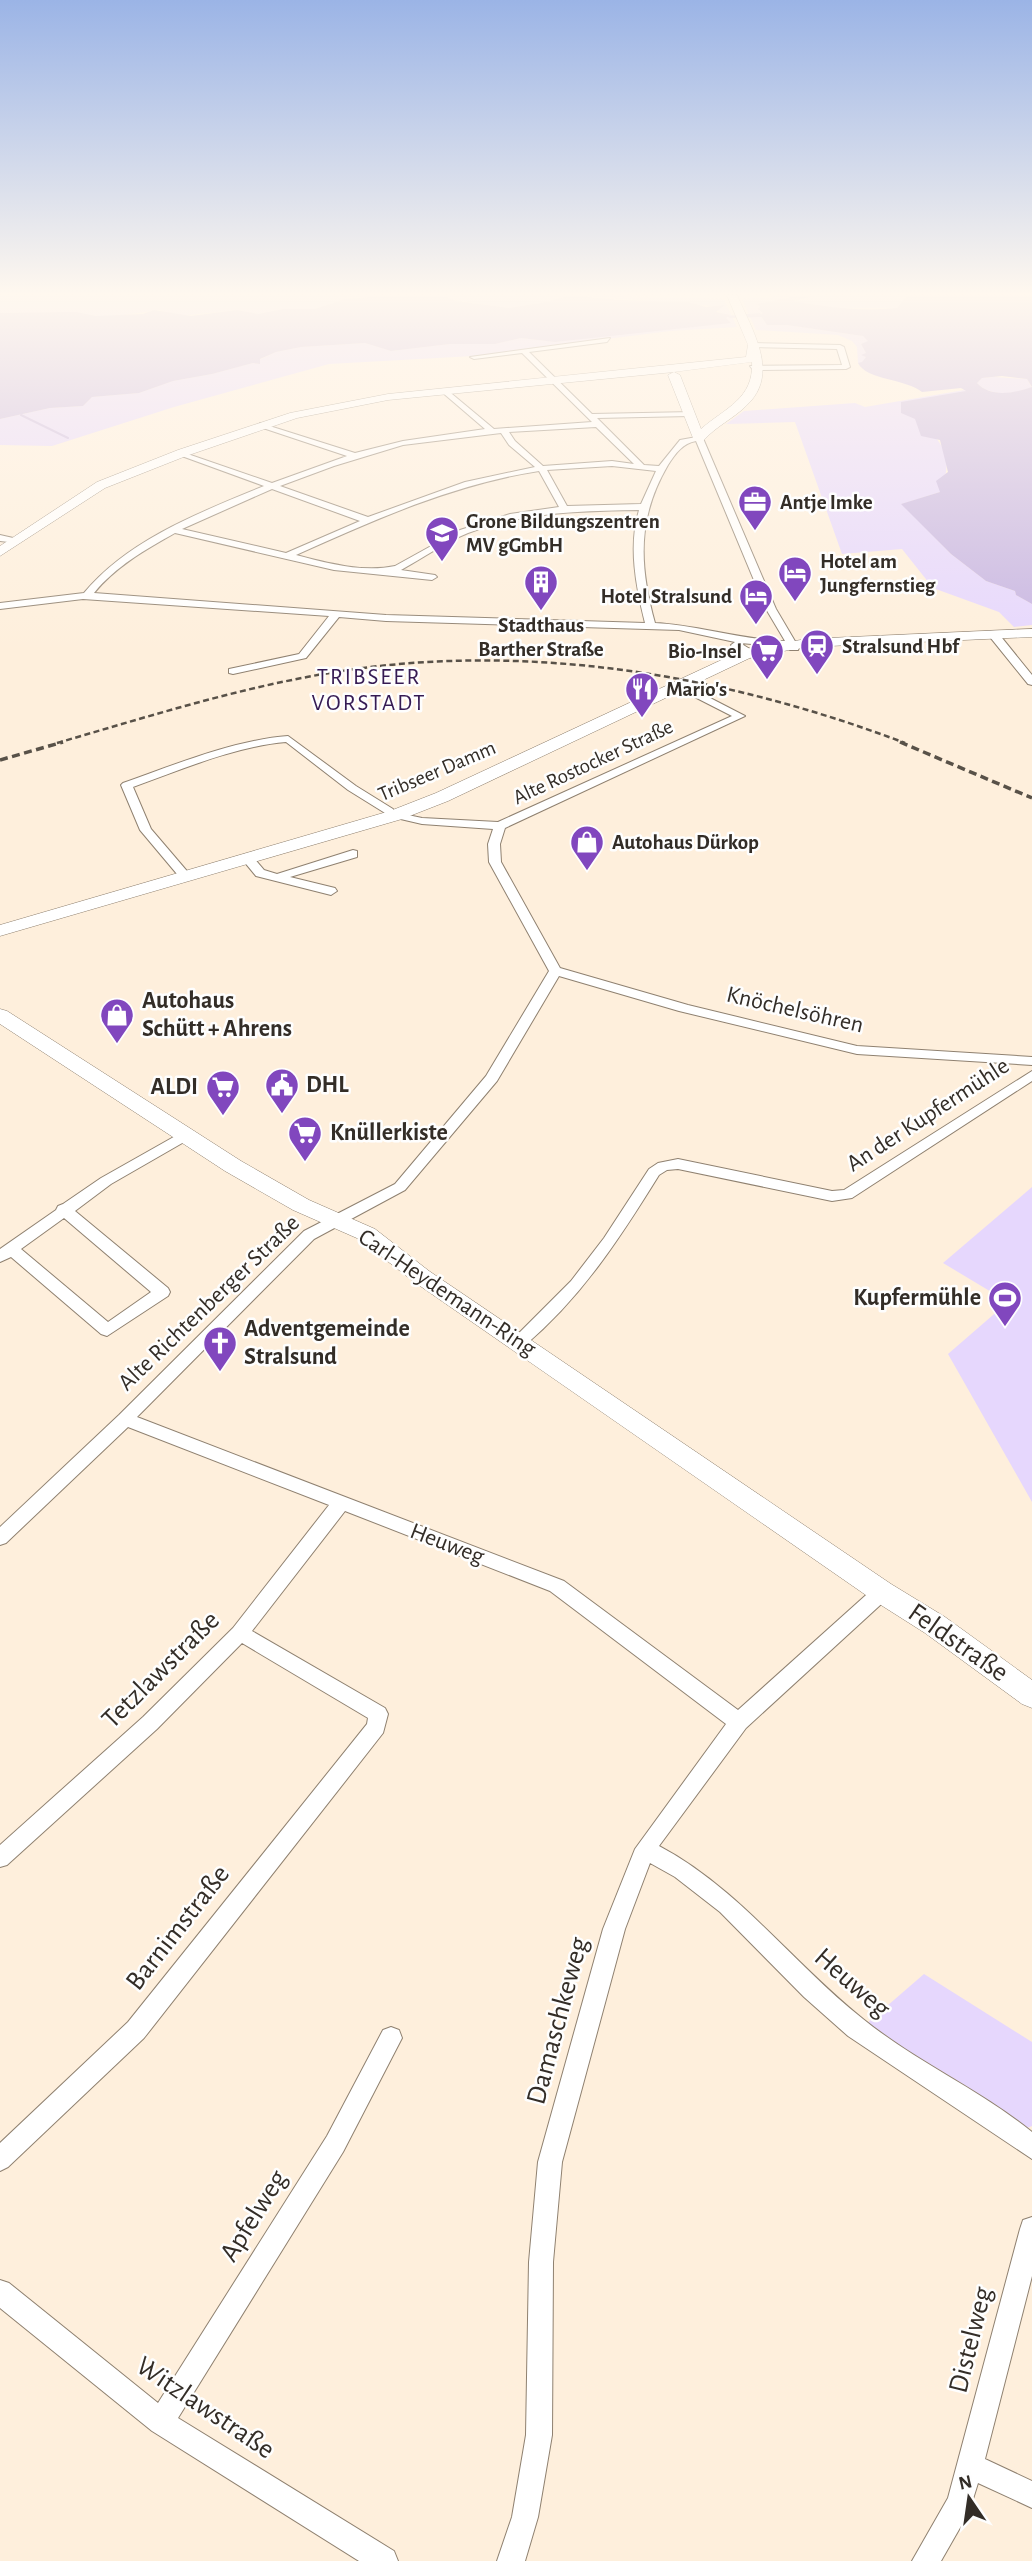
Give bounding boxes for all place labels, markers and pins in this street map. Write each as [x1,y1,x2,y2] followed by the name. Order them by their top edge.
[736,483,774,532] office icon: Antje Imke
[780,492,873,513] place label: Antje Imke
[466,511,660,556] place label: Grone Bildungszentren MV gGmbH
[423,514,461,563] school or university icon: Grone Bildungszentren MV gGmbH
[820,551,936,596] place label: Hotel am Jungfernstieg
[776,554,814,603] hotel icon: Hotel am Jungfernstieg
[522,563,560,612] building icon: Stadthaus Barther Straße
[737,577,775,626] hotel icon: Hotel Stralsund
[601,586,732,607] place label: Hotel Stralsund
[478,615,604,660] place label: Stadthaus Barther Straße
[798,627,836,676] station icon: Stralsund Hbf
[748,632,786,681] supermarket icon: Bio-Insel
[842,636,961,657] place label: Stralsund Hbf
[668,641,742,662] place label: Bio-Insel
[623,670,661,719] restaurant icon: Mario's
[666,679,727,700] place label: Mario's
[568,823,606,872] shop icon: Autohaus Dürkop
[612,832,759,853] place label: Autohaus Dürkop
[142,989,292,1041] place label: Autohaus Schütt + Ahrens
[98,996,136,1045] shop icon: Autohaus Schütt + Ahrens
[263,1066,301,1115] public building icon: DHL
[204,1068,242,1117] supermarket icon: ALDI
[306,1073,349,1097] place label: DHL
[151,1075,198,1099] place label: ALDI
[286,1114,324,1163] supermarket icon: Knüllerkiste
[330,1121,448,1145] place label: Knüllerkiste
[986,1279,1024,1328] sports icon: Kupfermühle
[853,1286,981,1310] place label: Kupfermühle
[244,1317,410,1369] place label: Adventgemeinde Stralsund
[201,1324,239,1373] church icon: Adventgemeinde Stralsund

